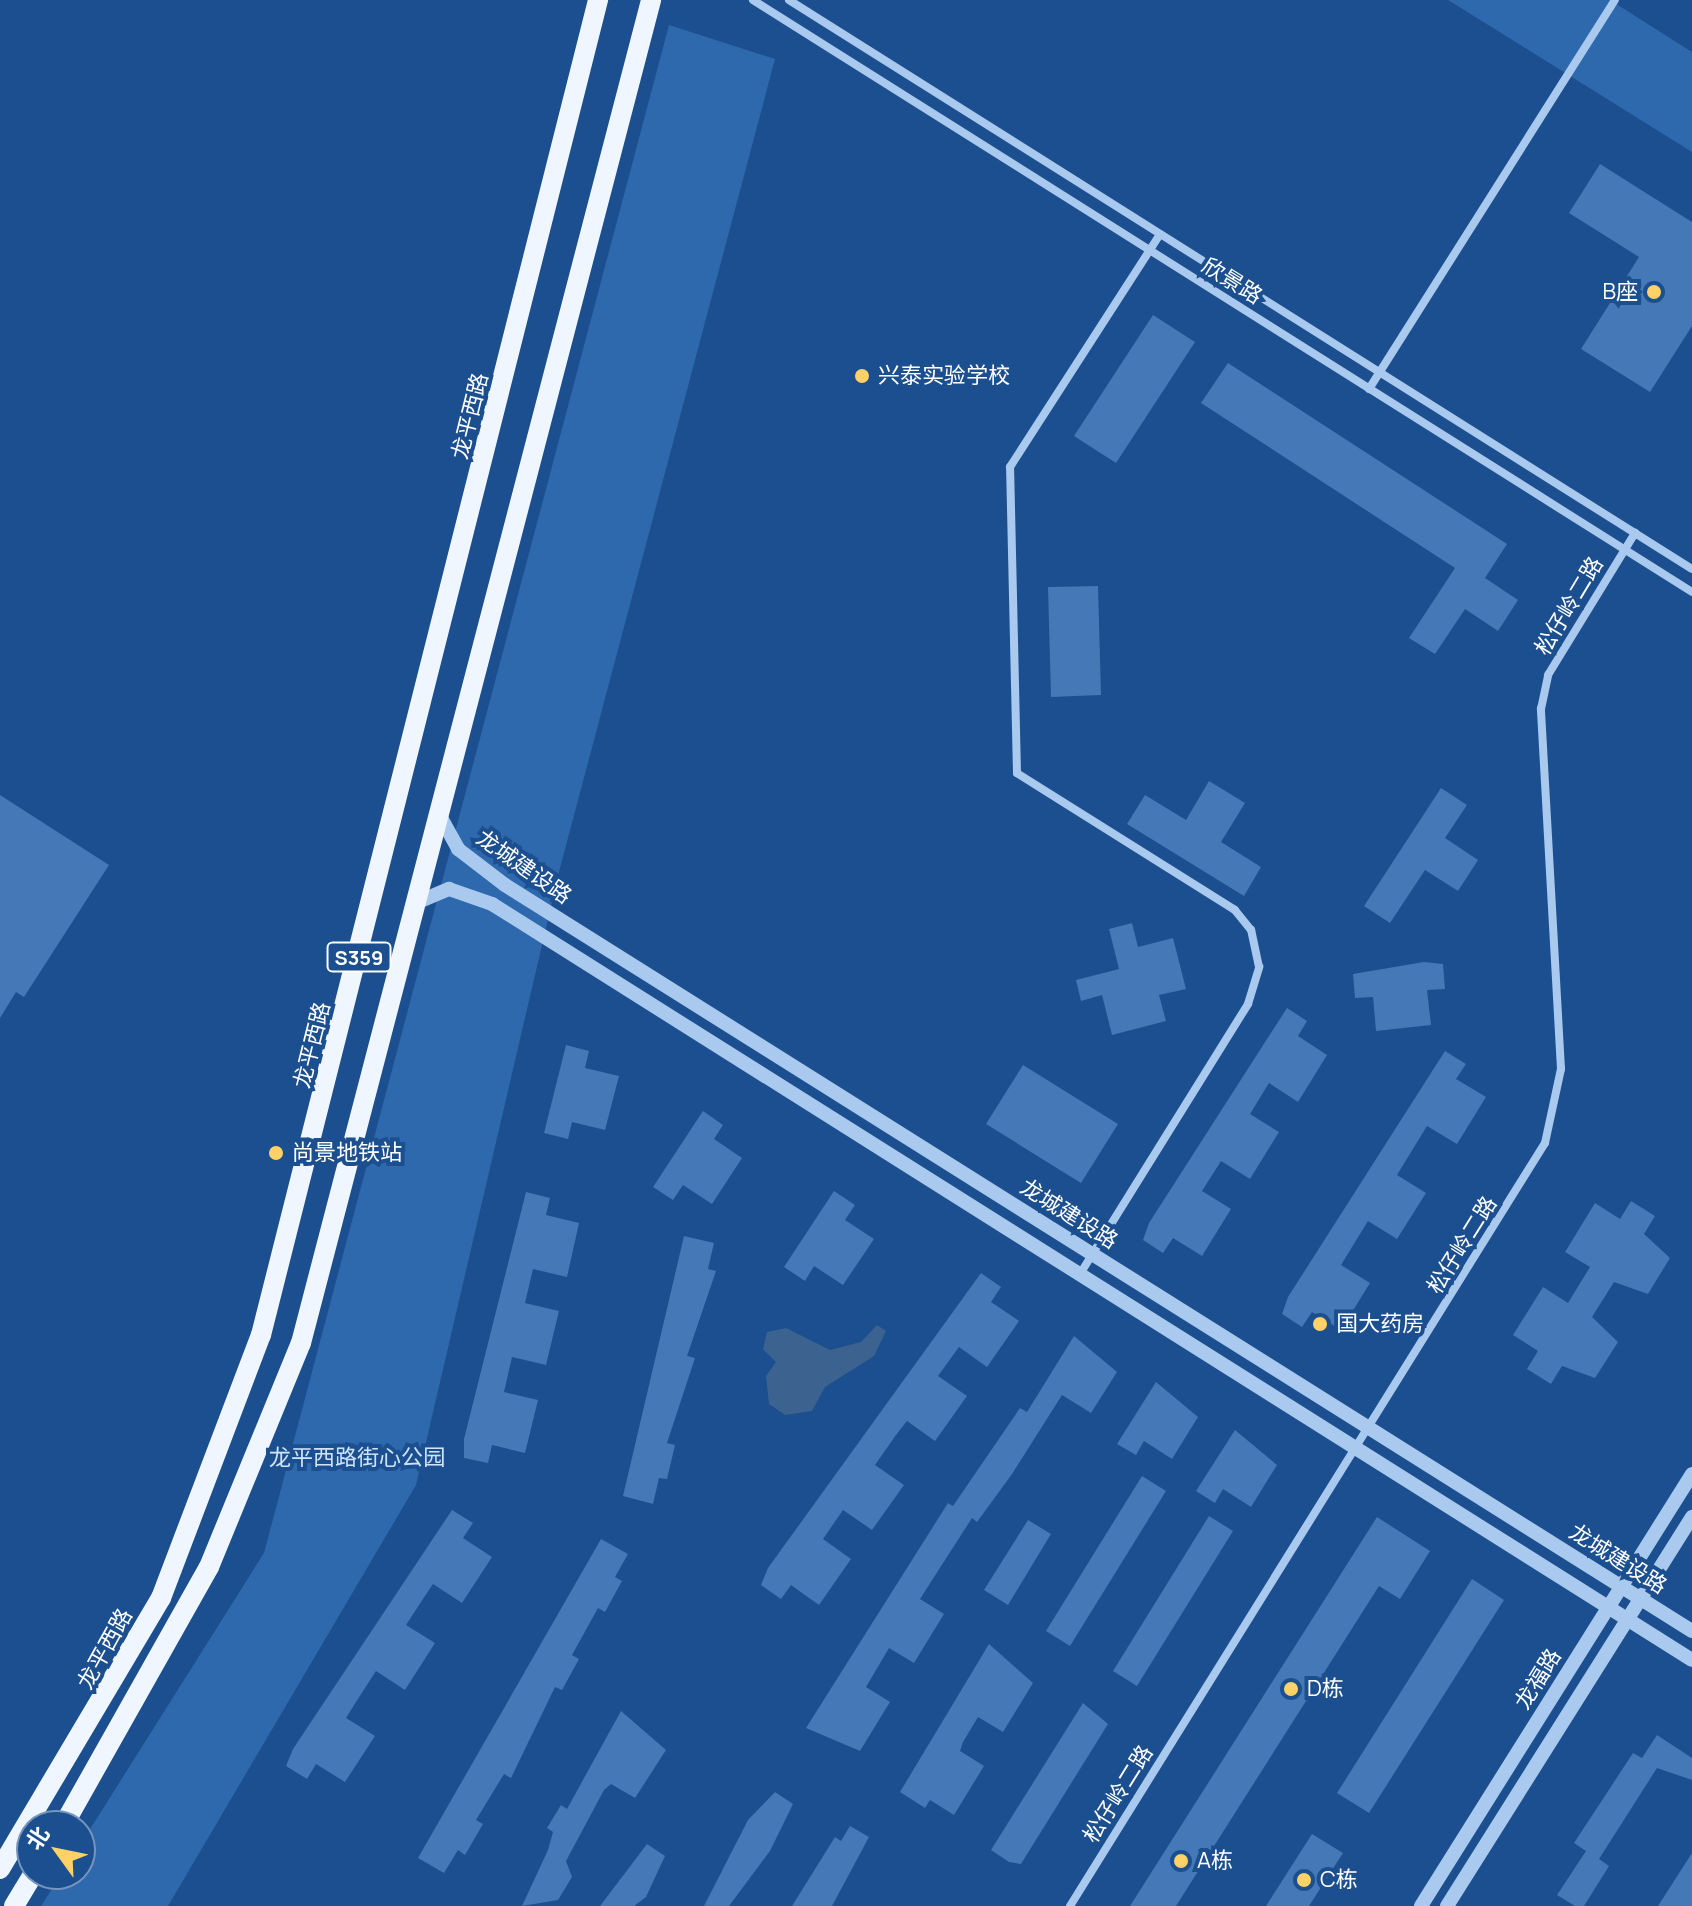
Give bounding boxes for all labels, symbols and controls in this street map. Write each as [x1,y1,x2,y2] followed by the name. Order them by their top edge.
[1197,252,1267,310] street label: 欣景路
[1603,279,1638,305] place label: B座
[1645,283,1663,301] marker: B座
[878,363,1010,389] place label: 兴泰实验学校
[853,367,871,385] marker: 兴泰实验学校
[447,370,493,462] street label: 龙平西路
[1529,552,1609,660] street label: 松仔岭二路
[471,825,577,909] street label: 龙城建设路
[325,941,393,973] road number: S359
[289,999,335,1091] street label: 龙平西路
[292,1140,402,1166] place label: 尚景地铁站
[267,1144,285,1162] marker: 尚景地铁站
[1015,1174,1123,1254] street label: 龙城建设路
[1422,1191,1502,1299] street label: 松仔岭二路
[1336,1311,1424,1337] place label: 国大药房
[1311,1315,1329,1333] marker: 国大药房
[269,1445,445,1471] park label: 龙平西路街心公园
[1564,1519,1672,1599] street label: 龙城建设路
[72,1604,138,1694] street label: 龙平西路
[1509,1644,1567,1714] street label: 龙福路
[1307,1676,1344,1702] place label: D栋
[1282,1680,1300,1698] marker: D栋
[1078,1740,1158,1848] street label: 松仔岭二路
[16,1810,96,1890] north arrow
[19,1821,56,1855] text: 北
[1197,1848,1233,1874] place label: A栋
[1172,1852,1190,1870] marker: A栋
[1320,1867,1358,1893] place label: C栋
[1295,1871,1313,1889] marker: C栋

